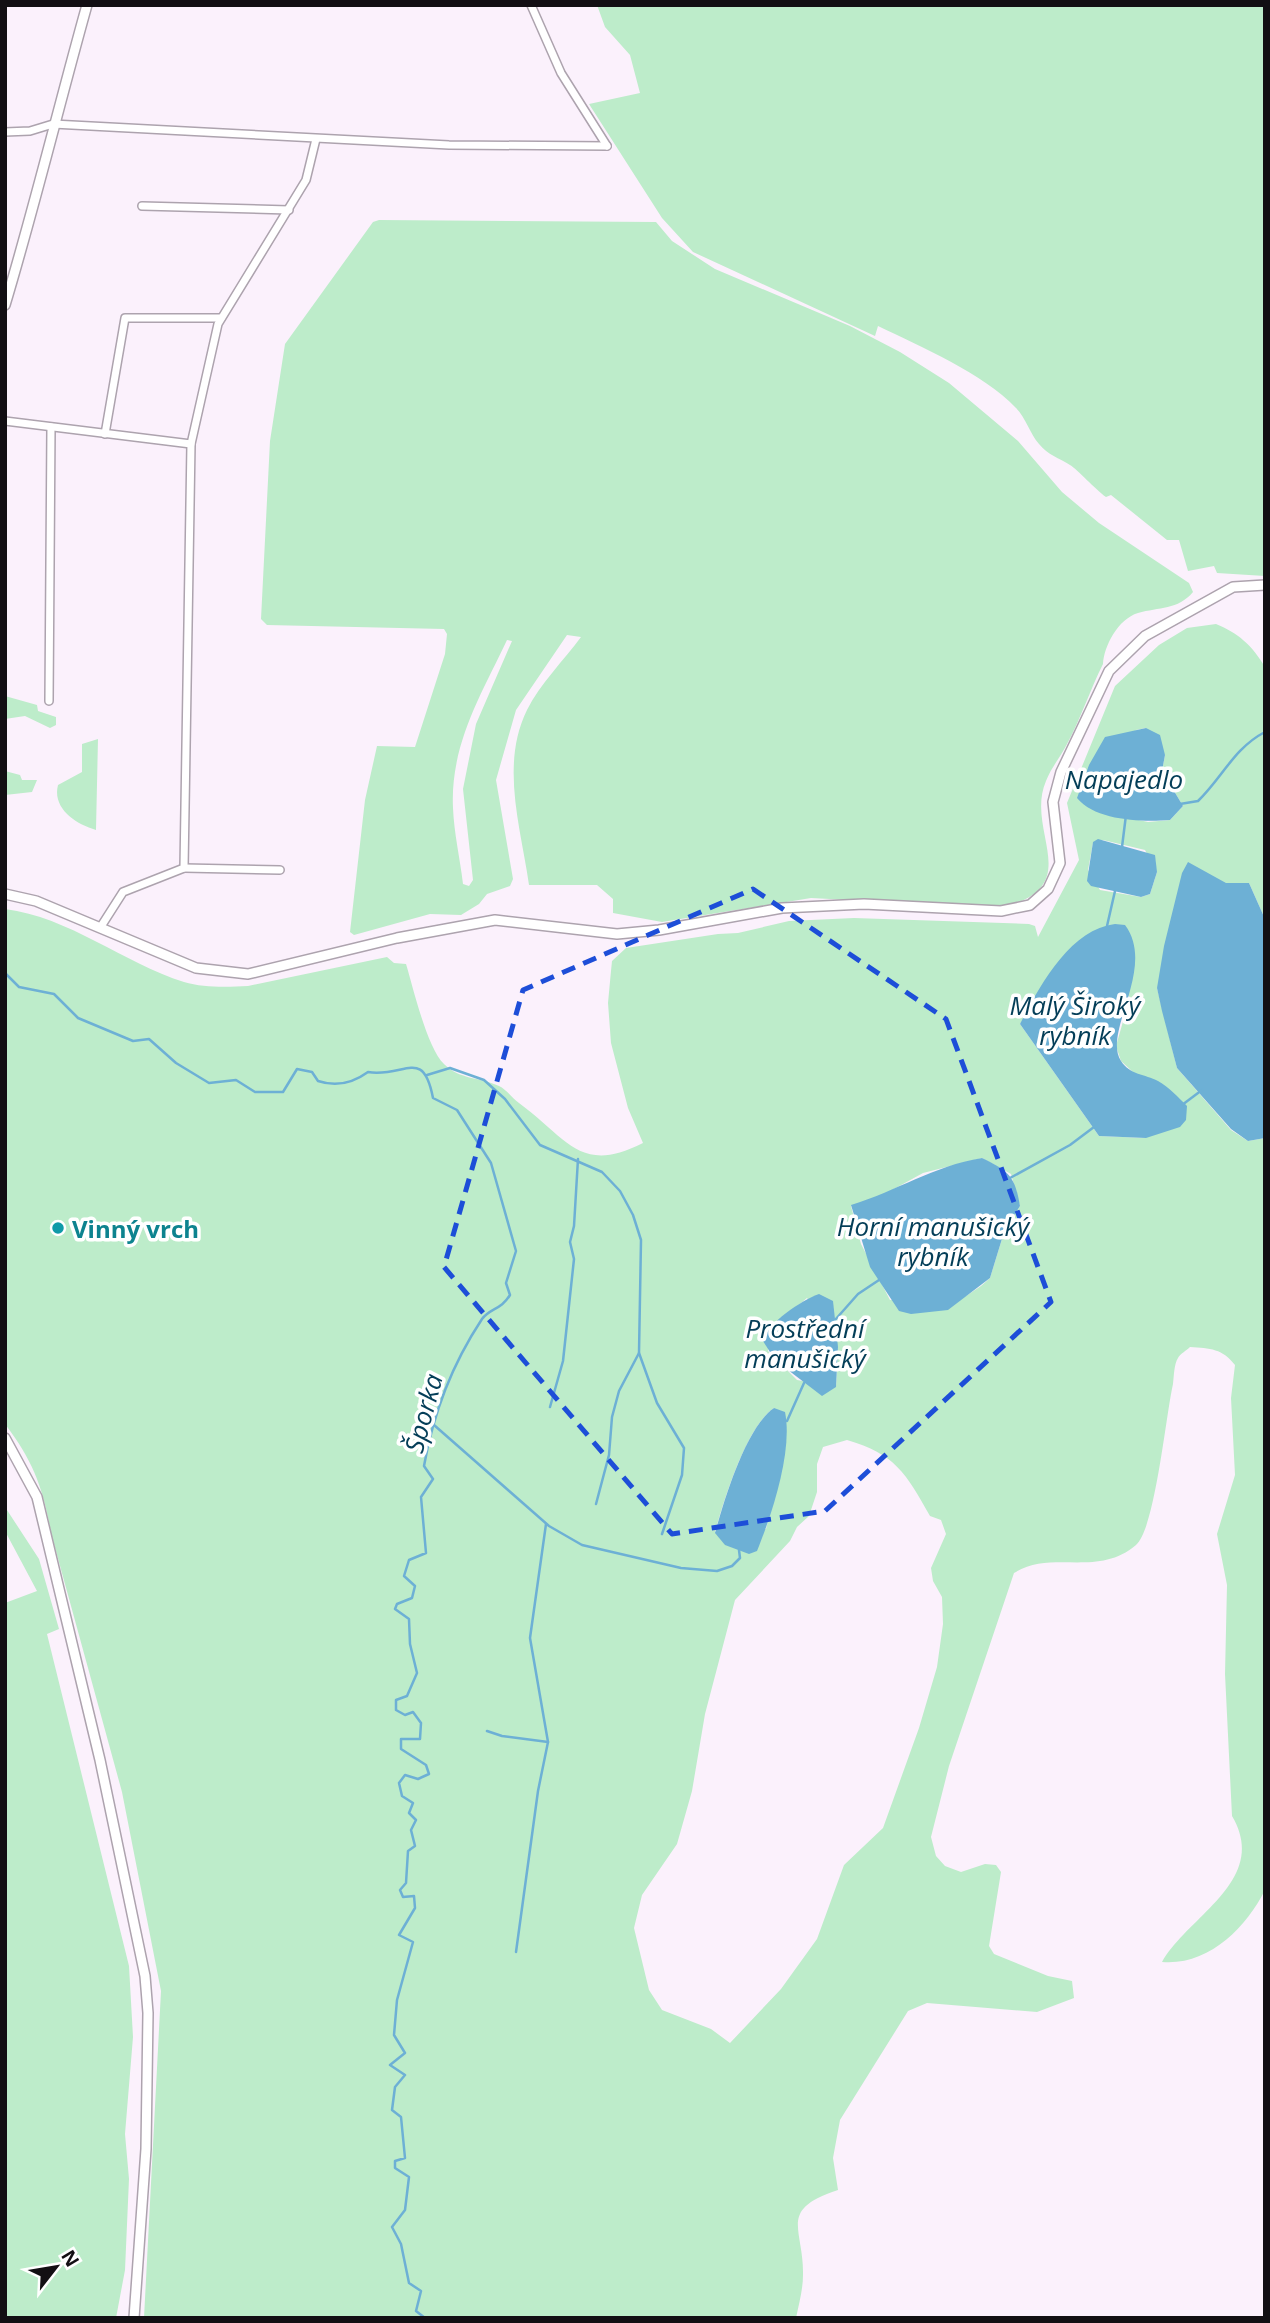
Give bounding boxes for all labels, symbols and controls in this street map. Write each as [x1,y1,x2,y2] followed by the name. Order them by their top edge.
[1065,761,1183,797] water label: Napajedlo
[1009,987,1143,1053] water label: Malý Široký rybník
[837,1208,1031,1274] water label: Horní manušický rybník
[72,1212,199,1245] place label: Vinný vrch
[50,1220,66,1236] marker: Vinný vrch
[744,1310,868,1376] water label: Prostřední manušický
[395,1369,451,1457] water label: Šporka
[21,2232,91,2302] north arrow
[55,2245,86,2272] text: N

